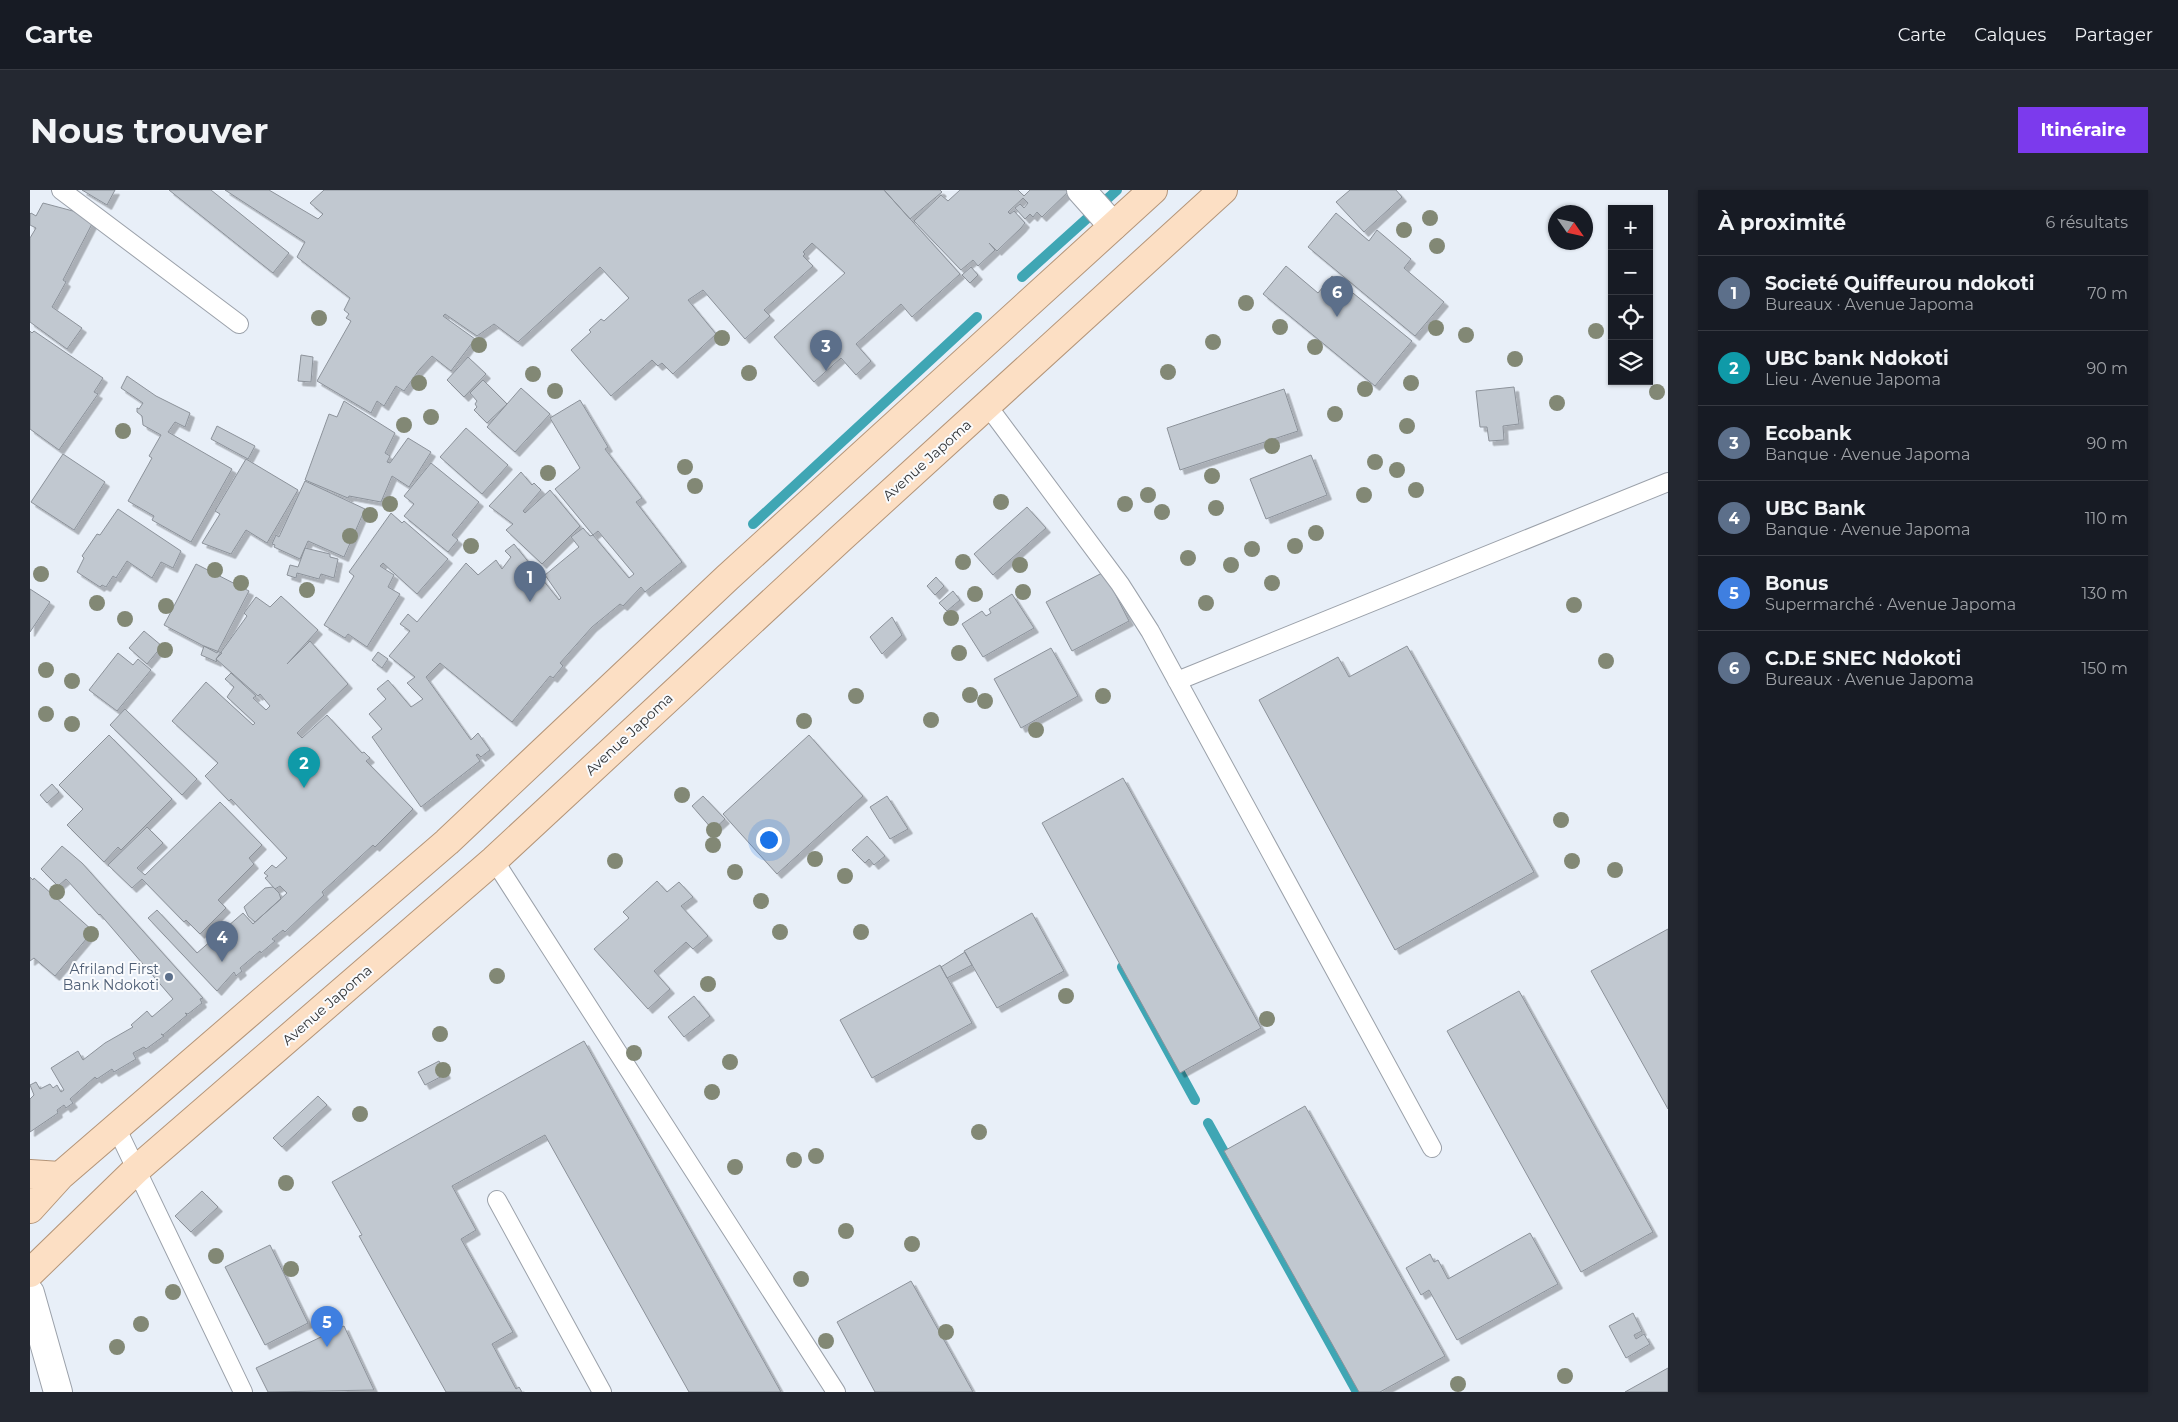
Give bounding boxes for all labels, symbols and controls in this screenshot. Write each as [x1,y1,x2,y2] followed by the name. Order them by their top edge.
[25,20,93,49] text: Carte
[1898,24,1946,46] text: Carte
[1974,24,2046,46] text: Calques
[2074,24,2153,46] text: Partager
[2018,107,2148,153] button: Itinéraire
[30,109,268,152] text: Nous trouver
[1548,205,1593,250] north arrow
[1608,205,1653,385] map controls
[1608,205,1653,250] button: +
[1718,210,1846,235] text: À proximité
[2046,213,2128,232] text: 6 résultats
[1608,250,1653,295] button: −
[1765,272,2034,295] text: Societé Quiffeurou ndokoti
[1321,276,1353,317] pin: 6
[1731,284,1737,303] text: 1
[2087,284,2128,303] text: 70 m
[1608,295,1653,340] button: locate
[1765,295,1974,314] text: Bureaux · Avenue Japoma
[810,330,842,371] pin: 3
[1608,340,1653,385] button: layers
[1765,347,1949,370] text: UBC bank Ndokoti
[1729,359,1739,378] text: 2
[2086,359,2128,378] text: 90 m
[1765,370,1941,389] text: Lieu · Avenue Japoma
[879,415,975,505] street label: Avenue Japoma
[1765,422,1851,445] text: Ecobank
[1729,434,1739,453] text: 3
[2086,434,2128,453] text: 90 m
[1765,445,1970,464] text: Banque · Avenue Japoma
[1765,497,1865,520] text: UBC Bank
[1728,509,1740,528] text: 4
[2085,509,2128,528] text: 110 m
[1765,520,1970,539] text: Banque · Avenue Japoma
[514,561,546,602] pin: 1
[1765,572,1828,595] text: Bonus
[1729,584,1739,603] text: 5
[2081,584,2128,603] text: 130 m
[1765,595,2016,614] text: Supermarché · Avenue Japoma
[1765,647,1961,670] text: C.D.E SNEC Ndokoti
[1729,659,1739,678] text: 6
[2081,659,2128,678] text: 150 m
[1765,670,1974,689] text: Bureaux · Avenue Japoma
[581,689,677,779] street label: Avenue Japoma
[288,747,320,788] pin: 2
[756,827,782,853] your location
[206,921,238,962] pin: 4
[63,960,159,994] place label: Afriland First Bank Ndokoti
[278,961,376,1049] street label: Avenue Japoma
[163,971,175,983] marker: Afriland First Bank Ndokoti
[311,1306,343,1347] pin: 5

